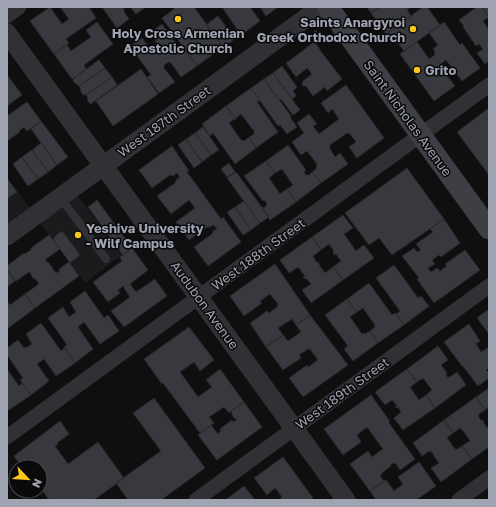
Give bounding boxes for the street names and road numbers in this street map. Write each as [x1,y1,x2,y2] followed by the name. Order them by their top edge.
[361,57,455,179] street label: Saint Nicholas Avenue
[114,82,214,160] street label: West 187th Street
[208,215,308,293] street label: West 188th Street
[168,258,242,352] street label: Audubon Avenue
[292,354,392,432] street label: West 189th Street

